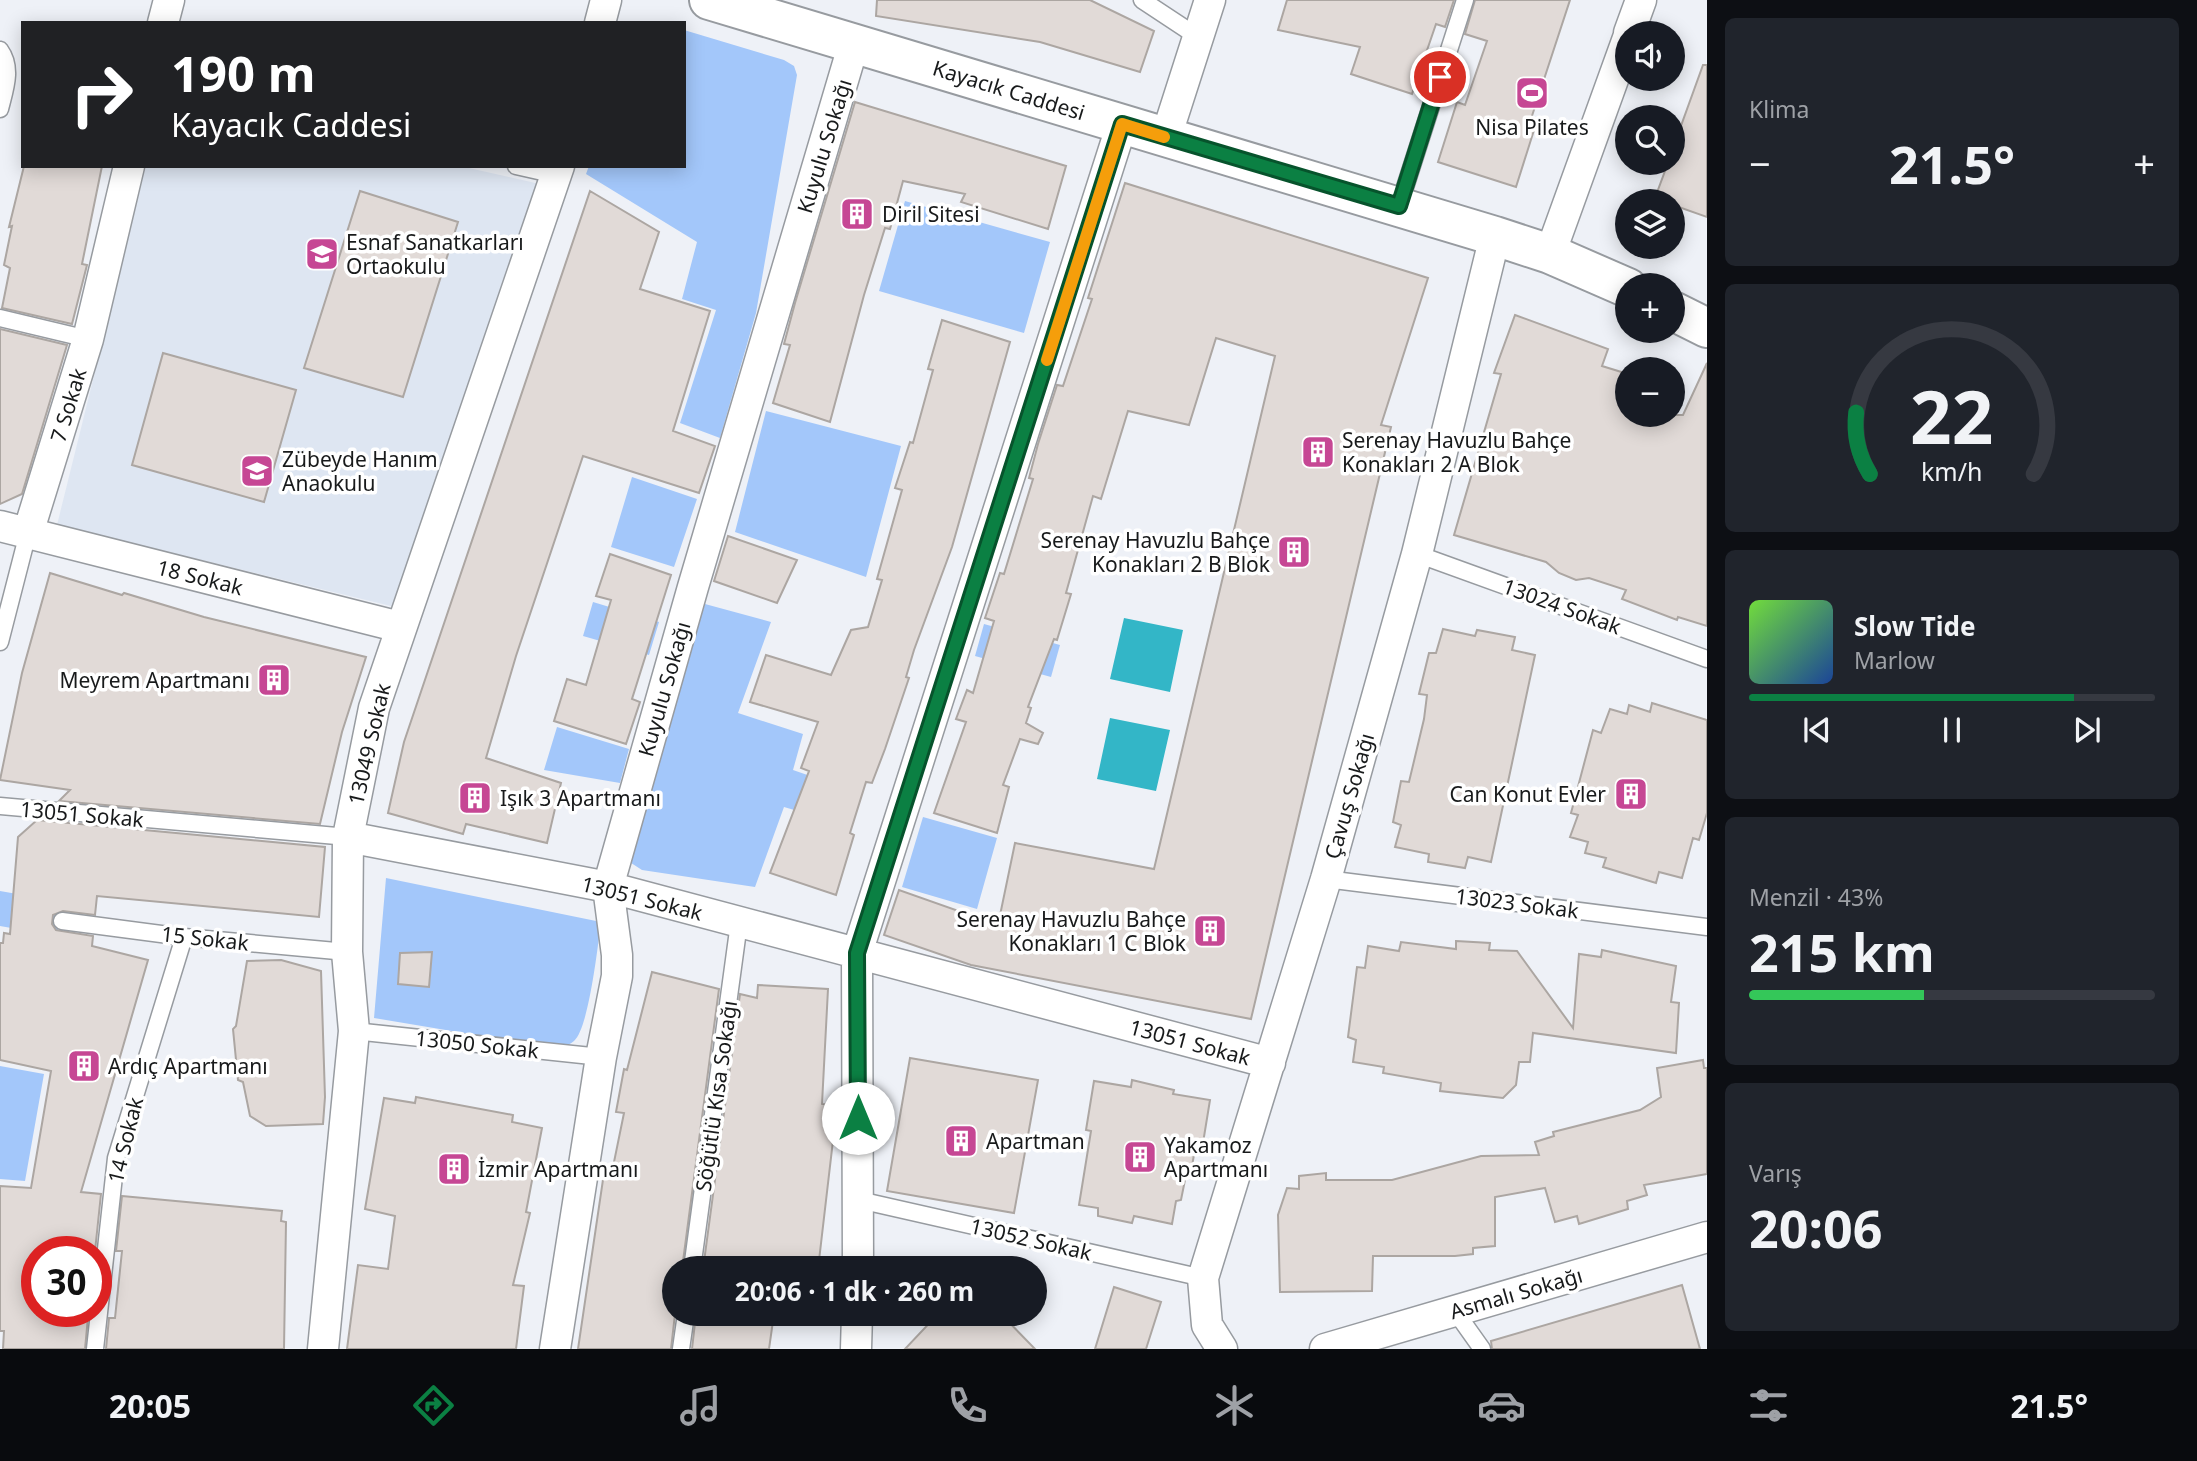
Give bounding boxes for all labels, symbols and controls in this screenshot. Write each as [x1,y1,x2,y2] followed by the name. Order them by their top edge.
[1615,21,1685,427] map controls
[1615,21,1685,91] button: sound
[171,40,316,106] text: 190 m
[1410,47,1470,107] pin
[56,49,147,140] icon: right
[930,54,1088,126] street label: Kayacık Caddesi
[1421,58,1459,96] icon: arrive
[1513,74,1551,112] sports icon: Nisa Pilates
[790,75,858,217] street label: Kuyulu Sokağı
[1749,93,1810,125] text: Klima
[171,103,411,146] text: Kayacık Caddesi
[1615,105,1685,175] button: search
[1475,113,1589,141] place label: Nisa Pilates
[1889,128,2015,199] text: 21.5°
[1749,137,1771,189] text: −
[2133,137,2155,189] text: +
[1615,189,1685,259] button: layers
[838,195,876,233] building icon: Diril Sitesi
[882,200,980,228] place label: Diril Sitesi
[346,228,524,280] place label: Esnaf Sanatkarları Ortaokulu
[303,235,341,273] school or university icon: Esnaf Sanatkarları Ortaokulu
[1615,273,1685,343] button: +
[1615,357,1685,427] button: −
[44,364,93,445] street label: 7 Sokak
[1910,367,1994,466] text: 22
[1342,426,1571,478] place label: Serenay Havuzlu Bahçe Konakları 2 A Blok
[1299,433,1337,471] building icon: Serenay Havuzlu Bahçe Konakları 2 A Blok
[282,445,438,497] place label: Zübeyde Hanım Anaokulu
[238,452,276,490] school or university icon: Zübeyde Hanım Anaokulu
[1921,454,1983,488] text: km/h
[1041,526,1271,578] place label: Serenay Havuzlu Bahçe Konakları 2 B Blok
[1275,533,1313,571] building icon: Serenay Havuzlu Bahçe Konakları 2 B Blok
[154,553,247,601] street label: 18 Sokak
[1499,572,1626,641] street label: 13024 Sokak
[1854,608,1976,644] text: Slow Tide
[631,618,697,760] street label: Kuyulu Sokağı
[1854,644,1935,676] text: Marlow
[255,661,293,699] building icon: Meyrem Apartmanı
[59,666,250,694] place label: Meyrem Apartmanı
[341,680,397,808] street label: 13049 Sokak
[1798,711,1836,749] icon: previous
[1933,711,1971,749] icon: pause
[2068,711,2106,749] icon: next
[1318,730,1380,862] street label: Çavuş Sokağı
[1612,775,1650,813] building icon: Can Konut Evler
[456,779,494,817] building icon: Işık 3 Apartmanı
[1450,780,1606,808] place label: Can Konut Evler
[500,784,661,812] place label: Işık 3 Apartmanı
[19,795,146,833] street label: 13051 Sokak
[578,869,706,927] street label: 13051 Sokak
[1749,881,1883,913] text: Menzil · 43%
[1454,882,1581,925] street label: 13023 Sokak
[957,905,1187,957] place label: Serenay Havuzlu Bahçe Konakları 1 C Blok
[1191,912,1229,950] building icon: Serenay Havuzlu Bahçe Konakları 1 C Blok
[1749,916,1935,987] text: 215 km
[160,919,251,957] street label: 15 Sokak
[689,999,743,1193] street label: Söğütlü Kısa Sokağı
[1127,1012,1254,1072] street label: 13051 Sokak
[414,1024,541,1064] street label: 13050 Sokak
[65,1047,103,1085] building icon: Ardıç Apartmanı
[108,1052,268,1080] place label: Ardıç Apartmanı
[821,1081,895,1155] position arrow
[101,1093,149,1186] street label: 14 Sokak
[942,1122,980,1160] building icon: Apartman
[986,1127,1085,1155] place label: Apartman
[1164,1131,1268,1183] place label: Yakamoz Apartmanı
[1121,1138,1159,1176] building icon: Yakamoz Apartmanı
[435,1150,473,1188] building icon: İzmir Apartmanı
[478,1155,638,1183] place label: İzmir Apartmanı
[1749,1157,1802,1189] text: Varış
[1749,1192,1883,1263] text: 20:06
[967,1211,1095,1267] street label: 13052 Sokak
[21,1236,112,1327] speed limit sign: 30
[1446,1261,1586,1325] street label: Asmalı Sokağı
[735,1273,974,1309] text: 20:06 · 1 dk · 260 m
[409,1381,458,1430] icon: directions
[676,1381,725,1430] icon: music
[943,1381,992,1430] icon: phone
[1210,1381,1259,1430] icon: climate
[1477,1381,1526,1430] icon: car
[1744,1381,1793,1430] icon: filters
[109,1384,191,1427] text: 20:05
[2011,1384,2088,1427] text: 21.5°

